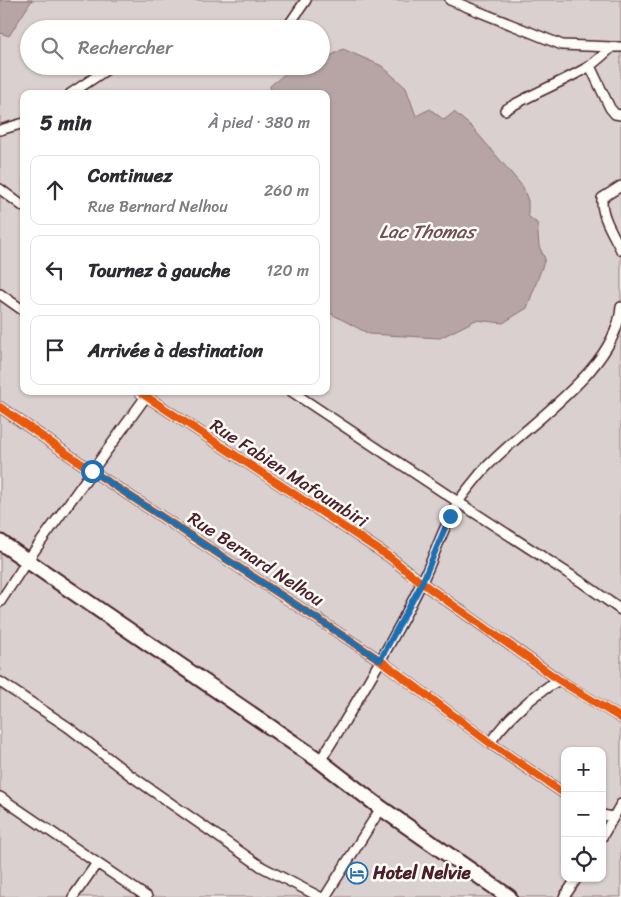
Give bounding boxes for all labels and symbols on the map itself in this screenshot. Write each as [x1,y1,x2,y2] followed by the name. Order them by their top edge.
[379,215,477,248] water label: Lac Thomas
[204,410,375,537] street label: Rue Fabien Mafoumbiri
[81,460,104,483] route start
[181,503,331,615] street label: Rue Bernard Nelhou
[439,505,462,528] route end
[372,857,472,889] place label: Hotel Nelvie
[345,861,369,885] hotel icon: Hotel Nelvie

